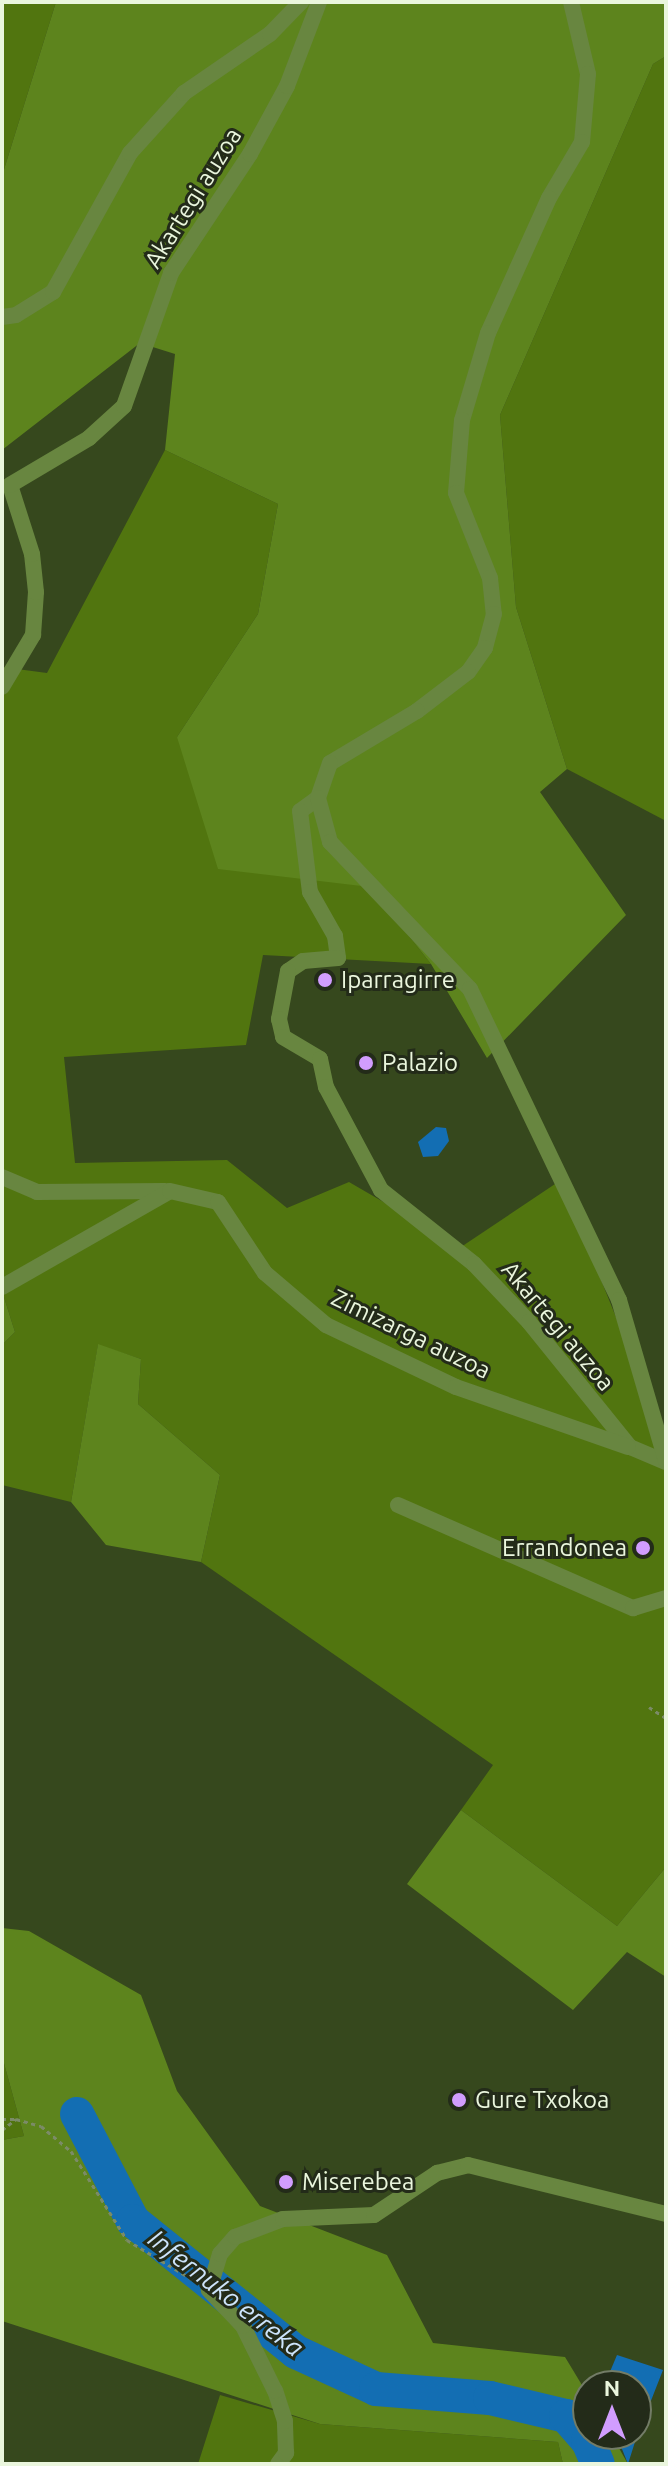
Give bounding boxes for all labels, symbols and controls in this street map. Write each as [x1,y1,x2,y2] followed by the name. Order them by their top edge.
[138,122,248,274] street label: Akartegi auzoa
[341,966,455,994] place label: Iparragirre
[316,971,334,989] marker: Iparragirre
[382,1049,458,1077] place label: Palazio
[357,1054,375,1072] marker: Palazio
[496,1255,620,1397] street label: Akartegi auzoa
[327,1283,495,1385] street label: Zimizarga auzoa
[502,1534,627,1562] place label: Errandonea
[634,1539,652,1557] marker: Errandonea
[475,2086,609,2114] place label: Gure Txokoa
[450,2091,468,2109] marker: Gure Txokoa
[302,2168,414,2196] place label: Miserebea
[277,2173,295,2191] marker: Miserebea
[142,2223,310,2363] water label: Infernuko erreka
[572,2370,652,2450] north arrow
[604,2375,620,2400] text: N

